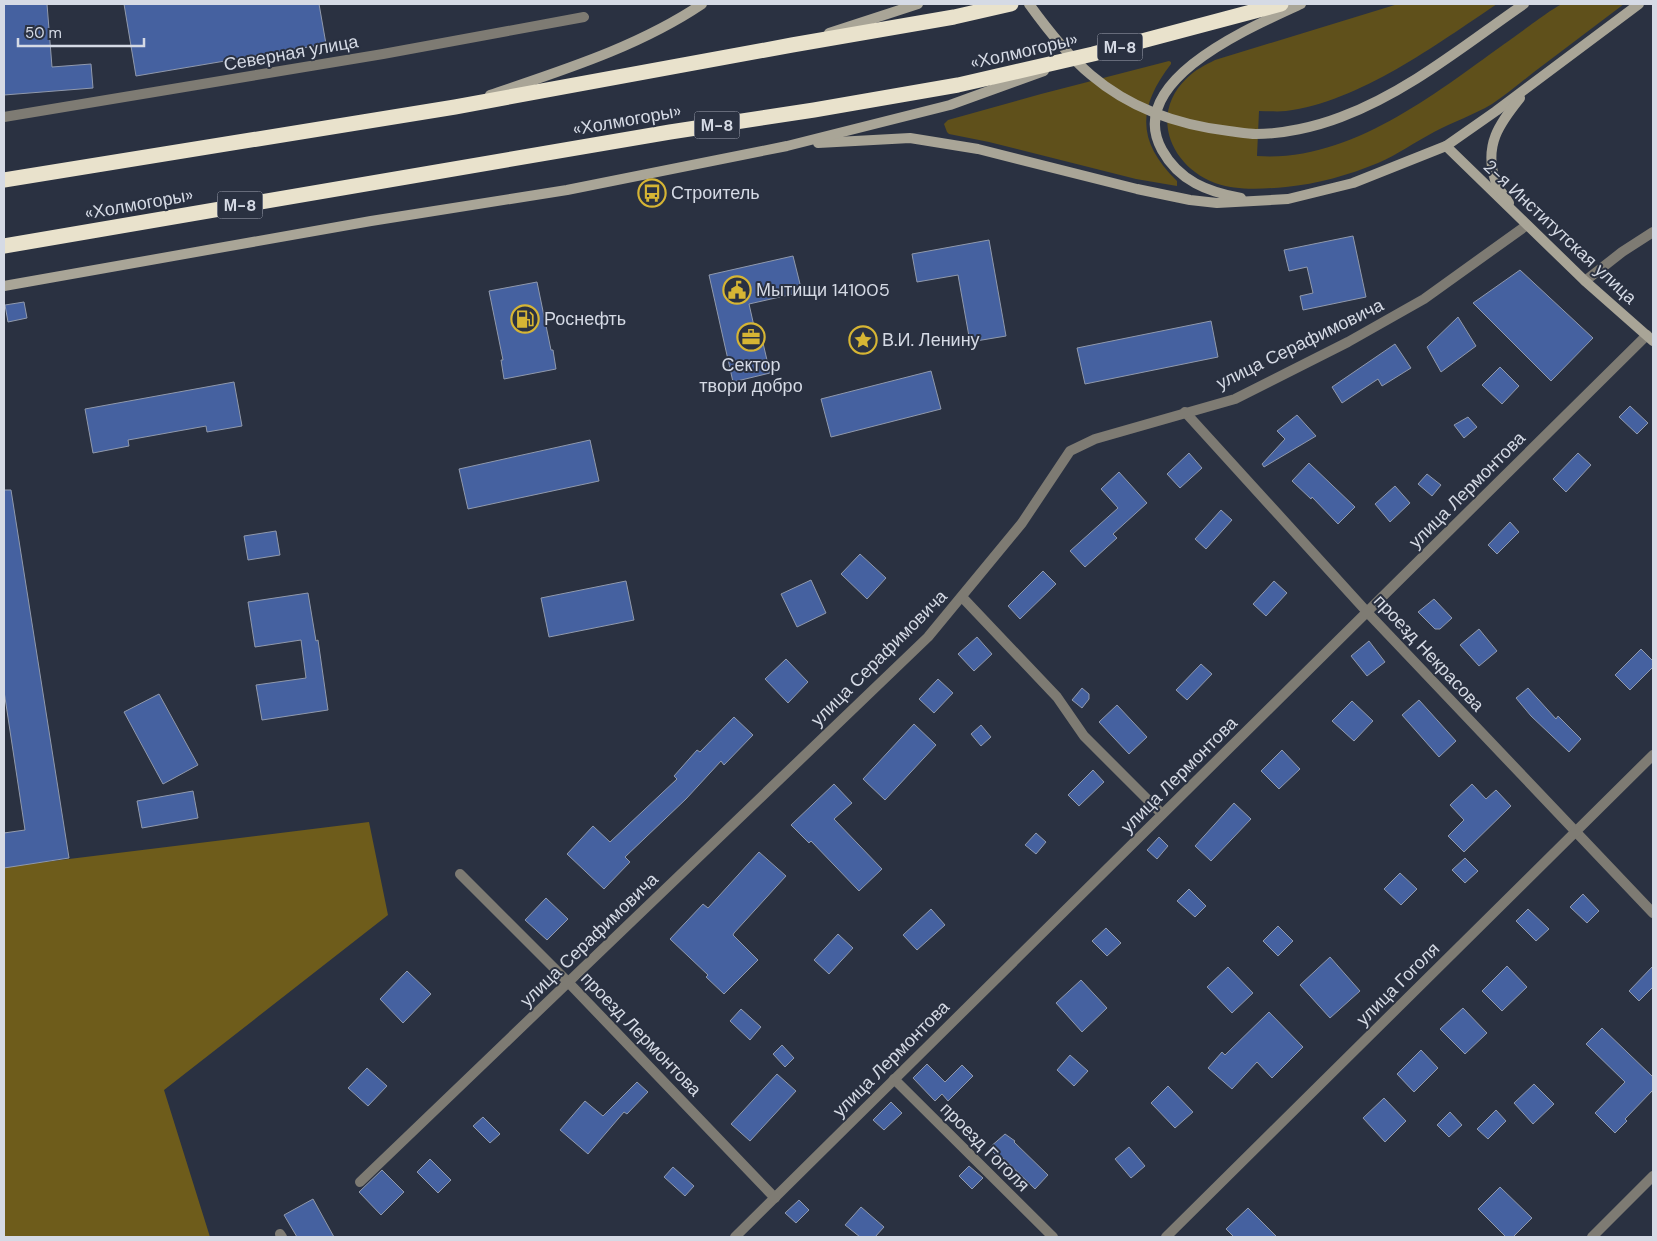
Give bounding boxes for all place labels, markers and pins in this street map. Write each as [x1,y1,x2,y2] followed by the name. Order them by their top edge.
[637,178,667,208] bus stop icon: Строитель
[671,181,760,205] place label: Строитель
[722,275,752,305] public building icon: Мытищи 141005
[756,278,890,302] place label: Мытищи 141005
[510,304,540,334] fuel station icon: Роснефть
[544,307,626,331] place label: Роснефть
[736,322,766,352] office icon: Сектор твори добро
[848,325,878,355] place icon: В.И. Ленину
[882,328,980,352] place label: В.И. Ленину
[699,353,803,398] place label: Сектор твори добро

